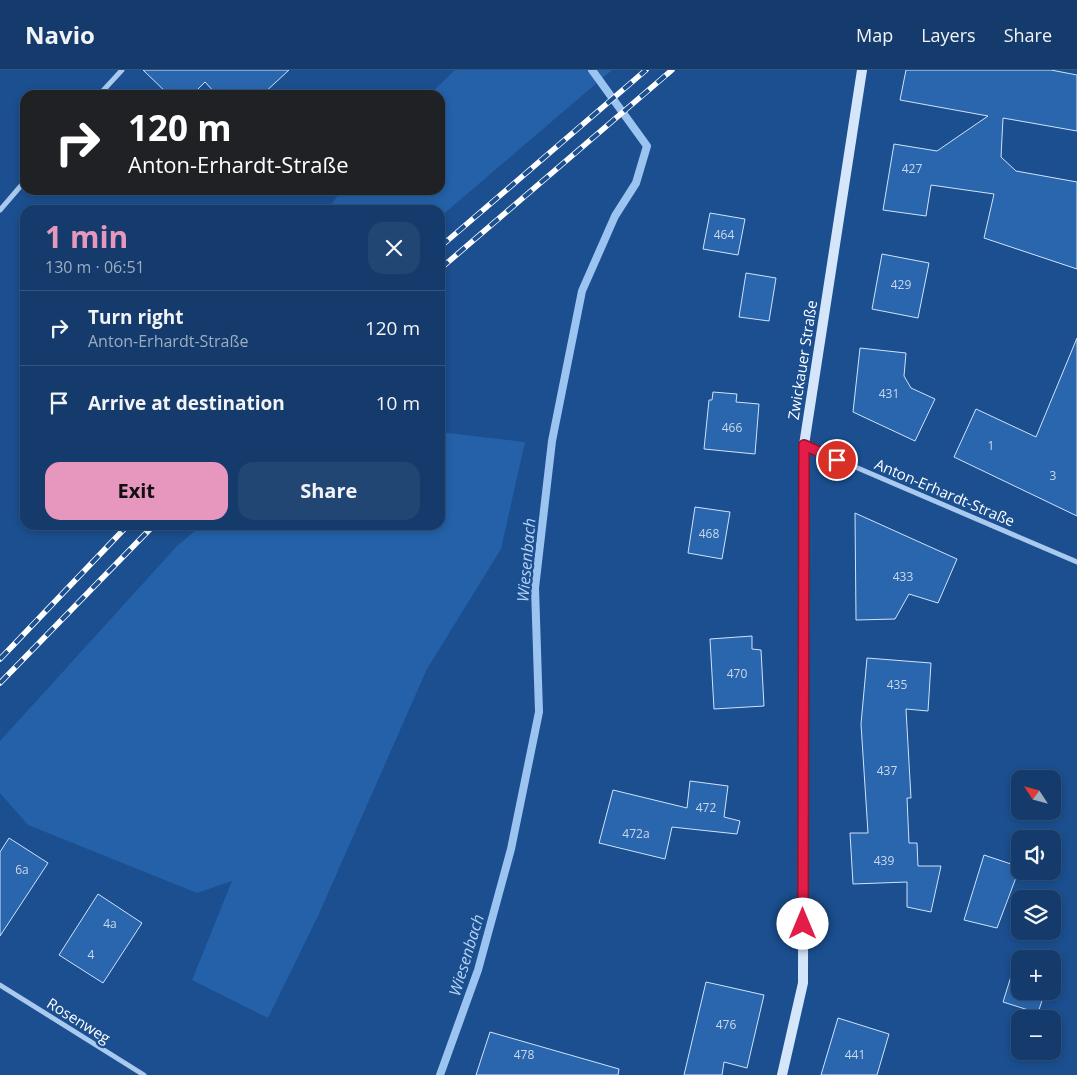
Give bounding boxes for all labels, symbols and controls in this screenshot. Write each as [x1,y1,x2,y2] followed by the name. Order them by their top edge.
[25,18,95,51] text: Navio
[856,23,893,47] text: Map
[921,23,976,47] text: Layers
[1004,23,1052,47] text: Share
[128,104,232,151] text: 120 m
[45,110,110,175] icon: right
[128,149,349,179] text: Anton-Erhardt-Straße
[902,160,922,177] house number: 427
[45,216,128,257] text: 1 min
[368,222,420,274] button: close
[714,226,734,243] house number: 464
[45,256,145,278] text: 130 m · 06:51
[891,276,911,293] house number: 429
[783,299,821,421] street label: Zwickauer Straße
[88,304,183,330] text: Turn right
[45,314,73,342] icon: right
[365,315,420,341] text: 120 m
[88,330,248,352] text: Anton-Erhardt-Straße
[879,385,899,402] house number: 431
[45,389,73,417] icon: arrive
[88,390,285,416] text: Arrive at destination
[376,390,420,416] text: 10 m
[722,419,742,436] house number: 466
[988,437,994,454] house number: 1
[816,439,858,481] pin
[823,446,851,474] icon: arrive
[872,453,1018,531] street label: Anton-Erhardt-Straße
[45,462,228,520] button: Exit
[238,462,420,520] button: Share
[1050,467,1057,484] house number: 3
[511,517,541,603] water label: Wiesenbach
[699,525,719,542] house number: 468
[893,568,913,585] house number: 433
[727,665,747,682] house number: 470
[887,676,907,693] house number: 435
[877,762,897,779] house number: 437
[1011,770,1061,820] north arrow
[1011,770,1061,1060] map controls
[696,799,716,816] house number: 472
[622,825,650,842] house number: 472a
[1011,830,1061,880] button: sound
[874,852,894,869] house number: 439
[15,861,29,878] house number: 6a
[1011,890,1061,940] button: layers
[776,897,828,949] position arrow
[443,911,489,999] water label: Wiesenbach
[103,915,117,932] house number: 4a
[88,946,95,963] house number: 4
[1011,950,1061,1000] button: +
[43,993,115,1047] street label: Rosenweg
[1011,1010,1061,1060] button: −
[716,1016,736,1033] house number: 476
[514,1046,534,1063] house number: 478
[845,1046,865,1063] house number: 441

